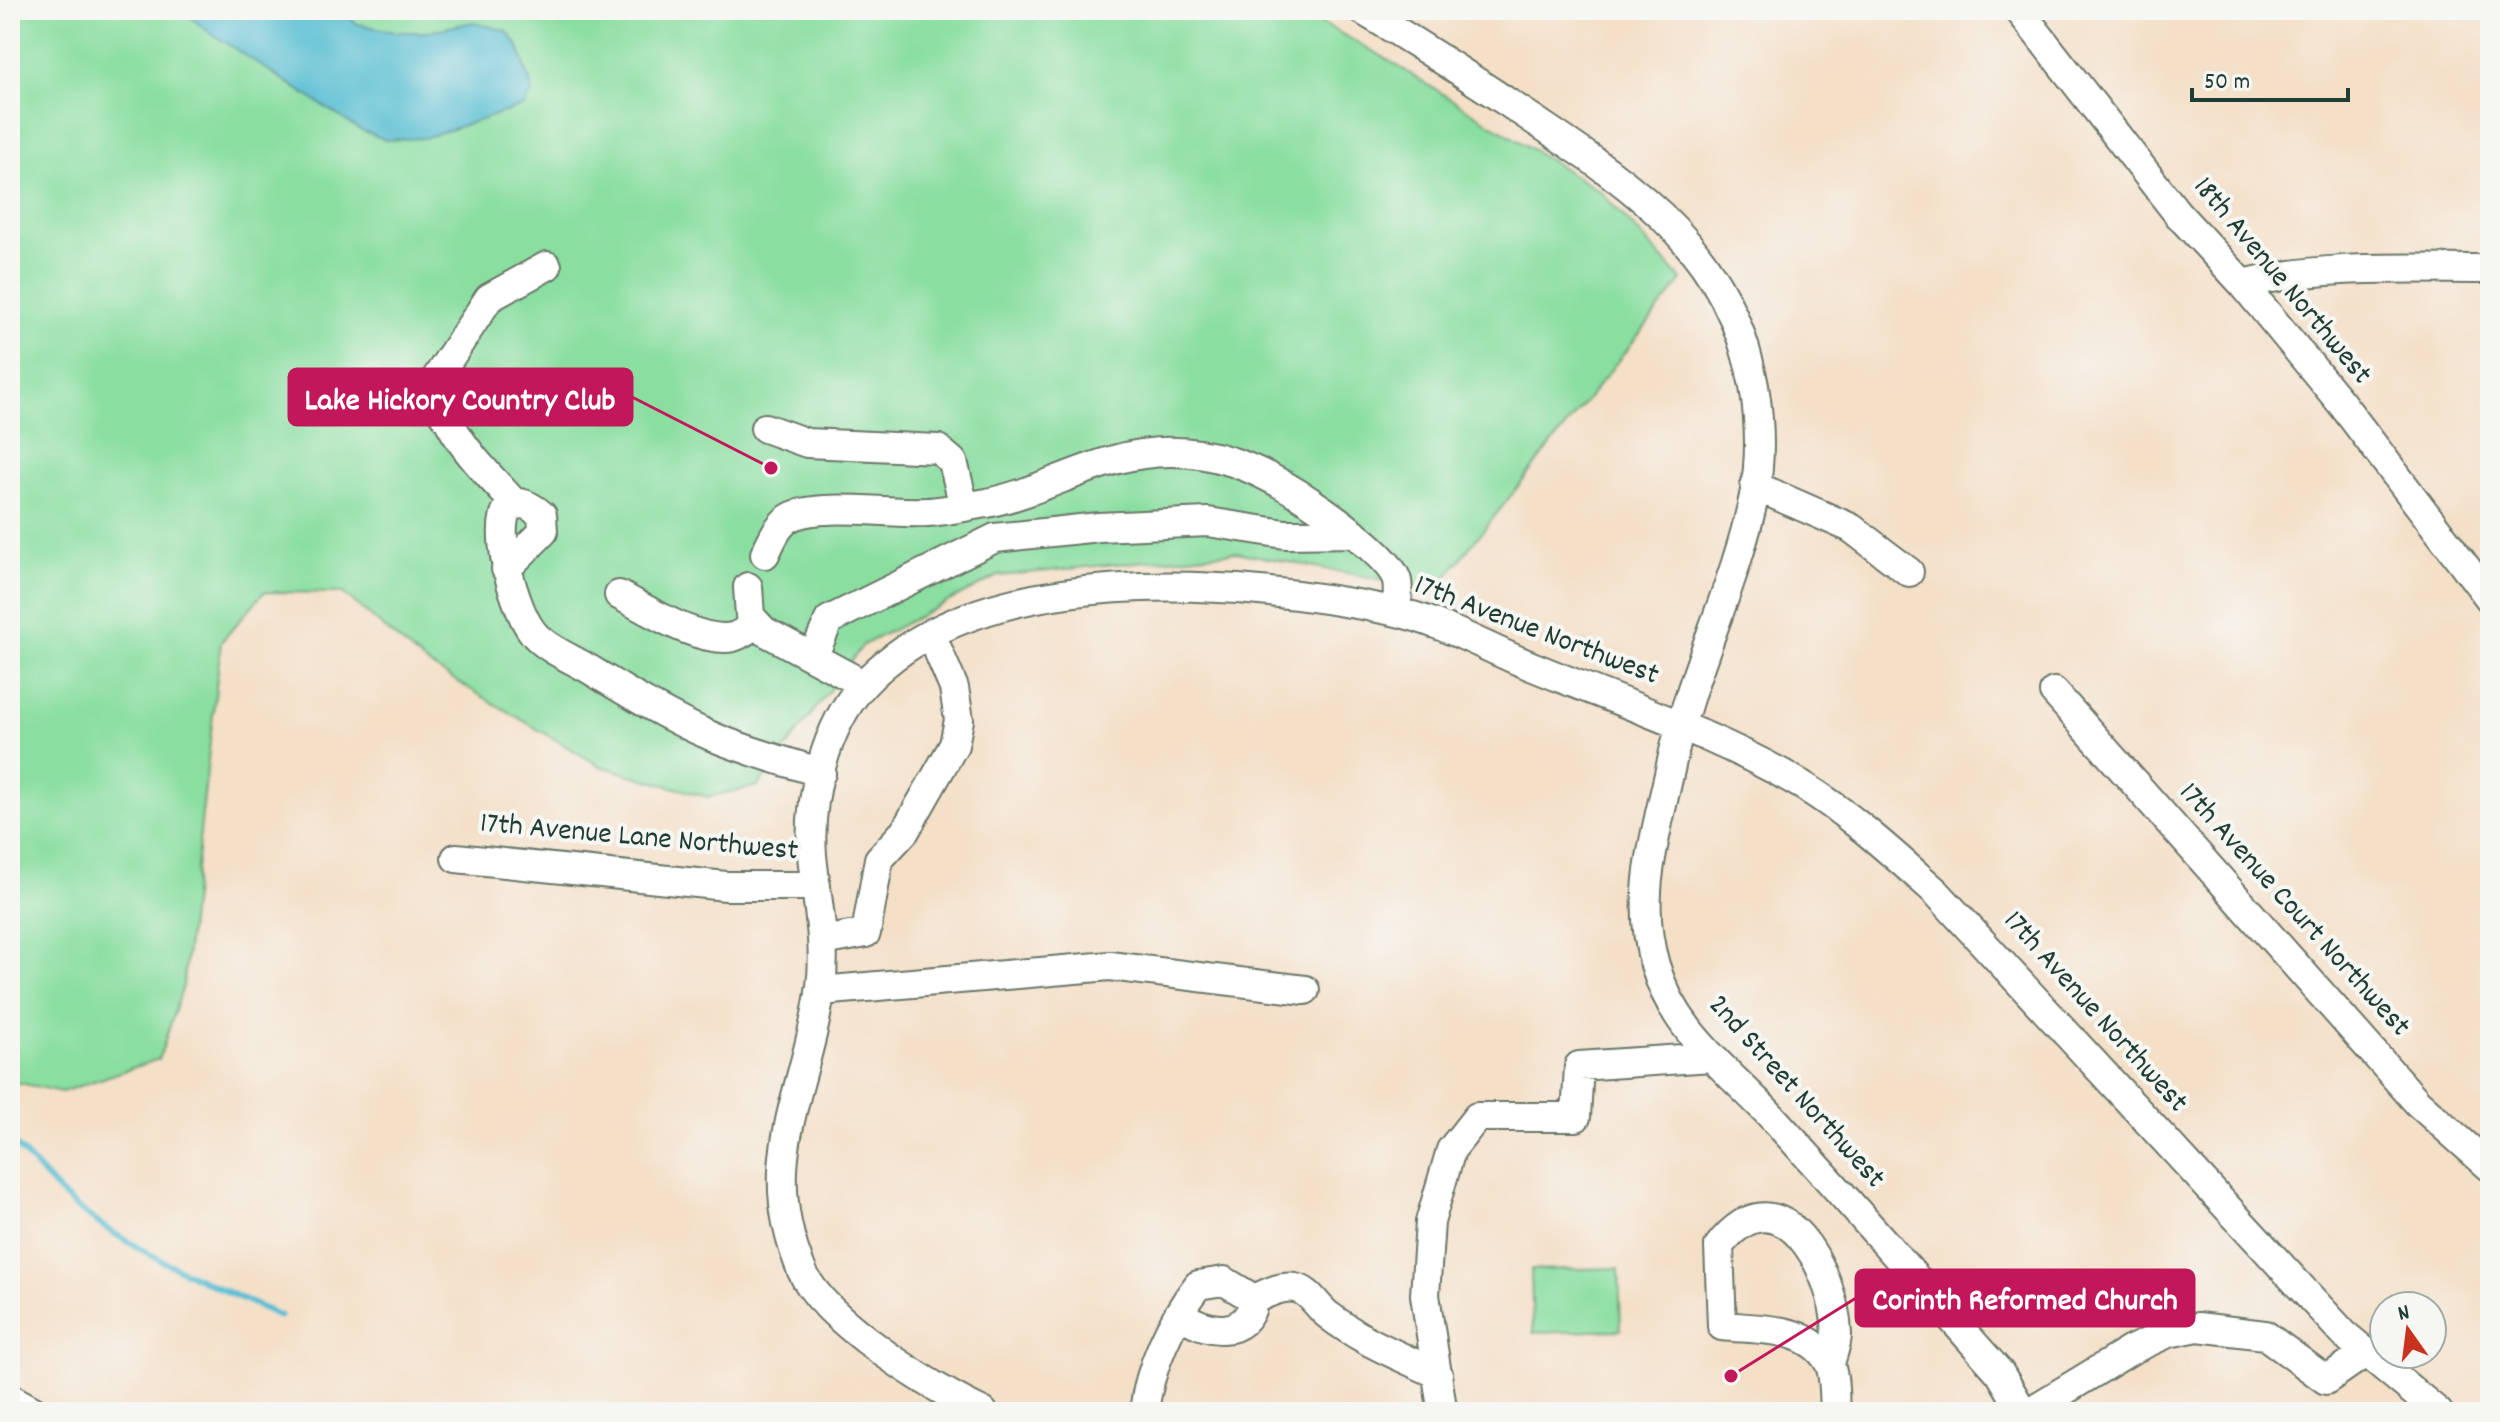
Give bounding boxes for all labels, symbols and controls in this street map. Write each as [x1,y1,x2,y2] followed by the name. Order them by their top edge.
[2192,52,2348,102] scale bar
[2204,66,2250,100] text: 50 m
[2181,169,2381,395] street label: 18th Avenue Northwest
[289,369,632,425] callout: Lake Hickory Country Club
[305,380,616,426] text: Lake Hickory Country Club
[1407,566,1665,698] street label: 17th Avenue Northwest
[2167,774,2419,1048] street label: 17th Avenue Court Northwest
[478,804,800,874] street label: 17th Avenue Lane Northwest
[1991,902,2197,1124] street label: 17th Avenue Northwest
[1696,986,1894,1200] street label: 2nd Street Northwest
[1856,1270,2194,1326] callout: Corinth Reformed Church
[1872,1280,2178,1326] text: Corinth Reformed Church
[2368,1290,2448,1370] north arrow
[2395,1298,2413,1330] text: N

